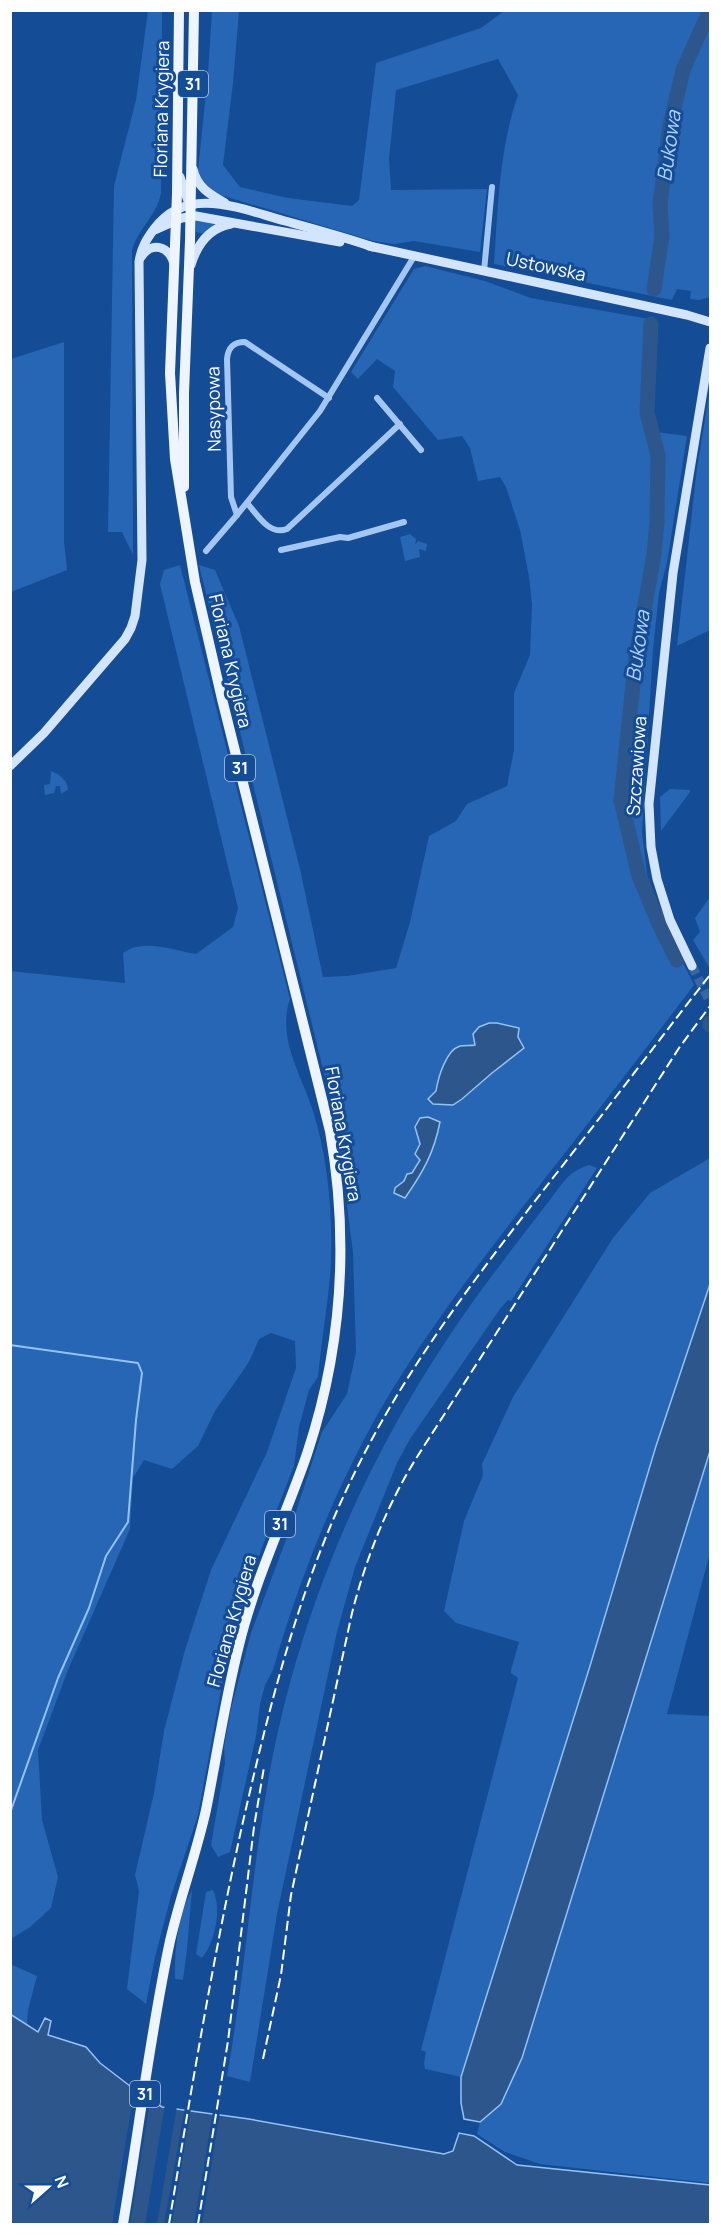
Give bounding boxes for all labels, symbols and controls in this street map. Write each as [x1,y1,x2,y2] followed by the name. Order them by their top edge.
[148,40,174,178] street label: Floriana Krygiera
[178,71,208,97] road number: 31
[650,108,687,183] water label: Bukowa
[504,246,588,286] street label: Ustowska
[200,366,226,452] street label: Nasypowa
[204,591,258,730] street label: Floriana Krygiera
[619,608,656,683] water label: Bukowa
[621,715,651,817] street label: Szczawiowa
[225,755,255,781] road number: 31
[320,1064,368,1203] street label: Floriana Krygiera
[265,1511,295,1537] road number: 31
[201,1552,261,1690] street label: Floriana Krygiera
[130,2081,160,2107] road number: 31
[18,2157,78,2217] north arrow
[50,2172,74,2191] text: N

